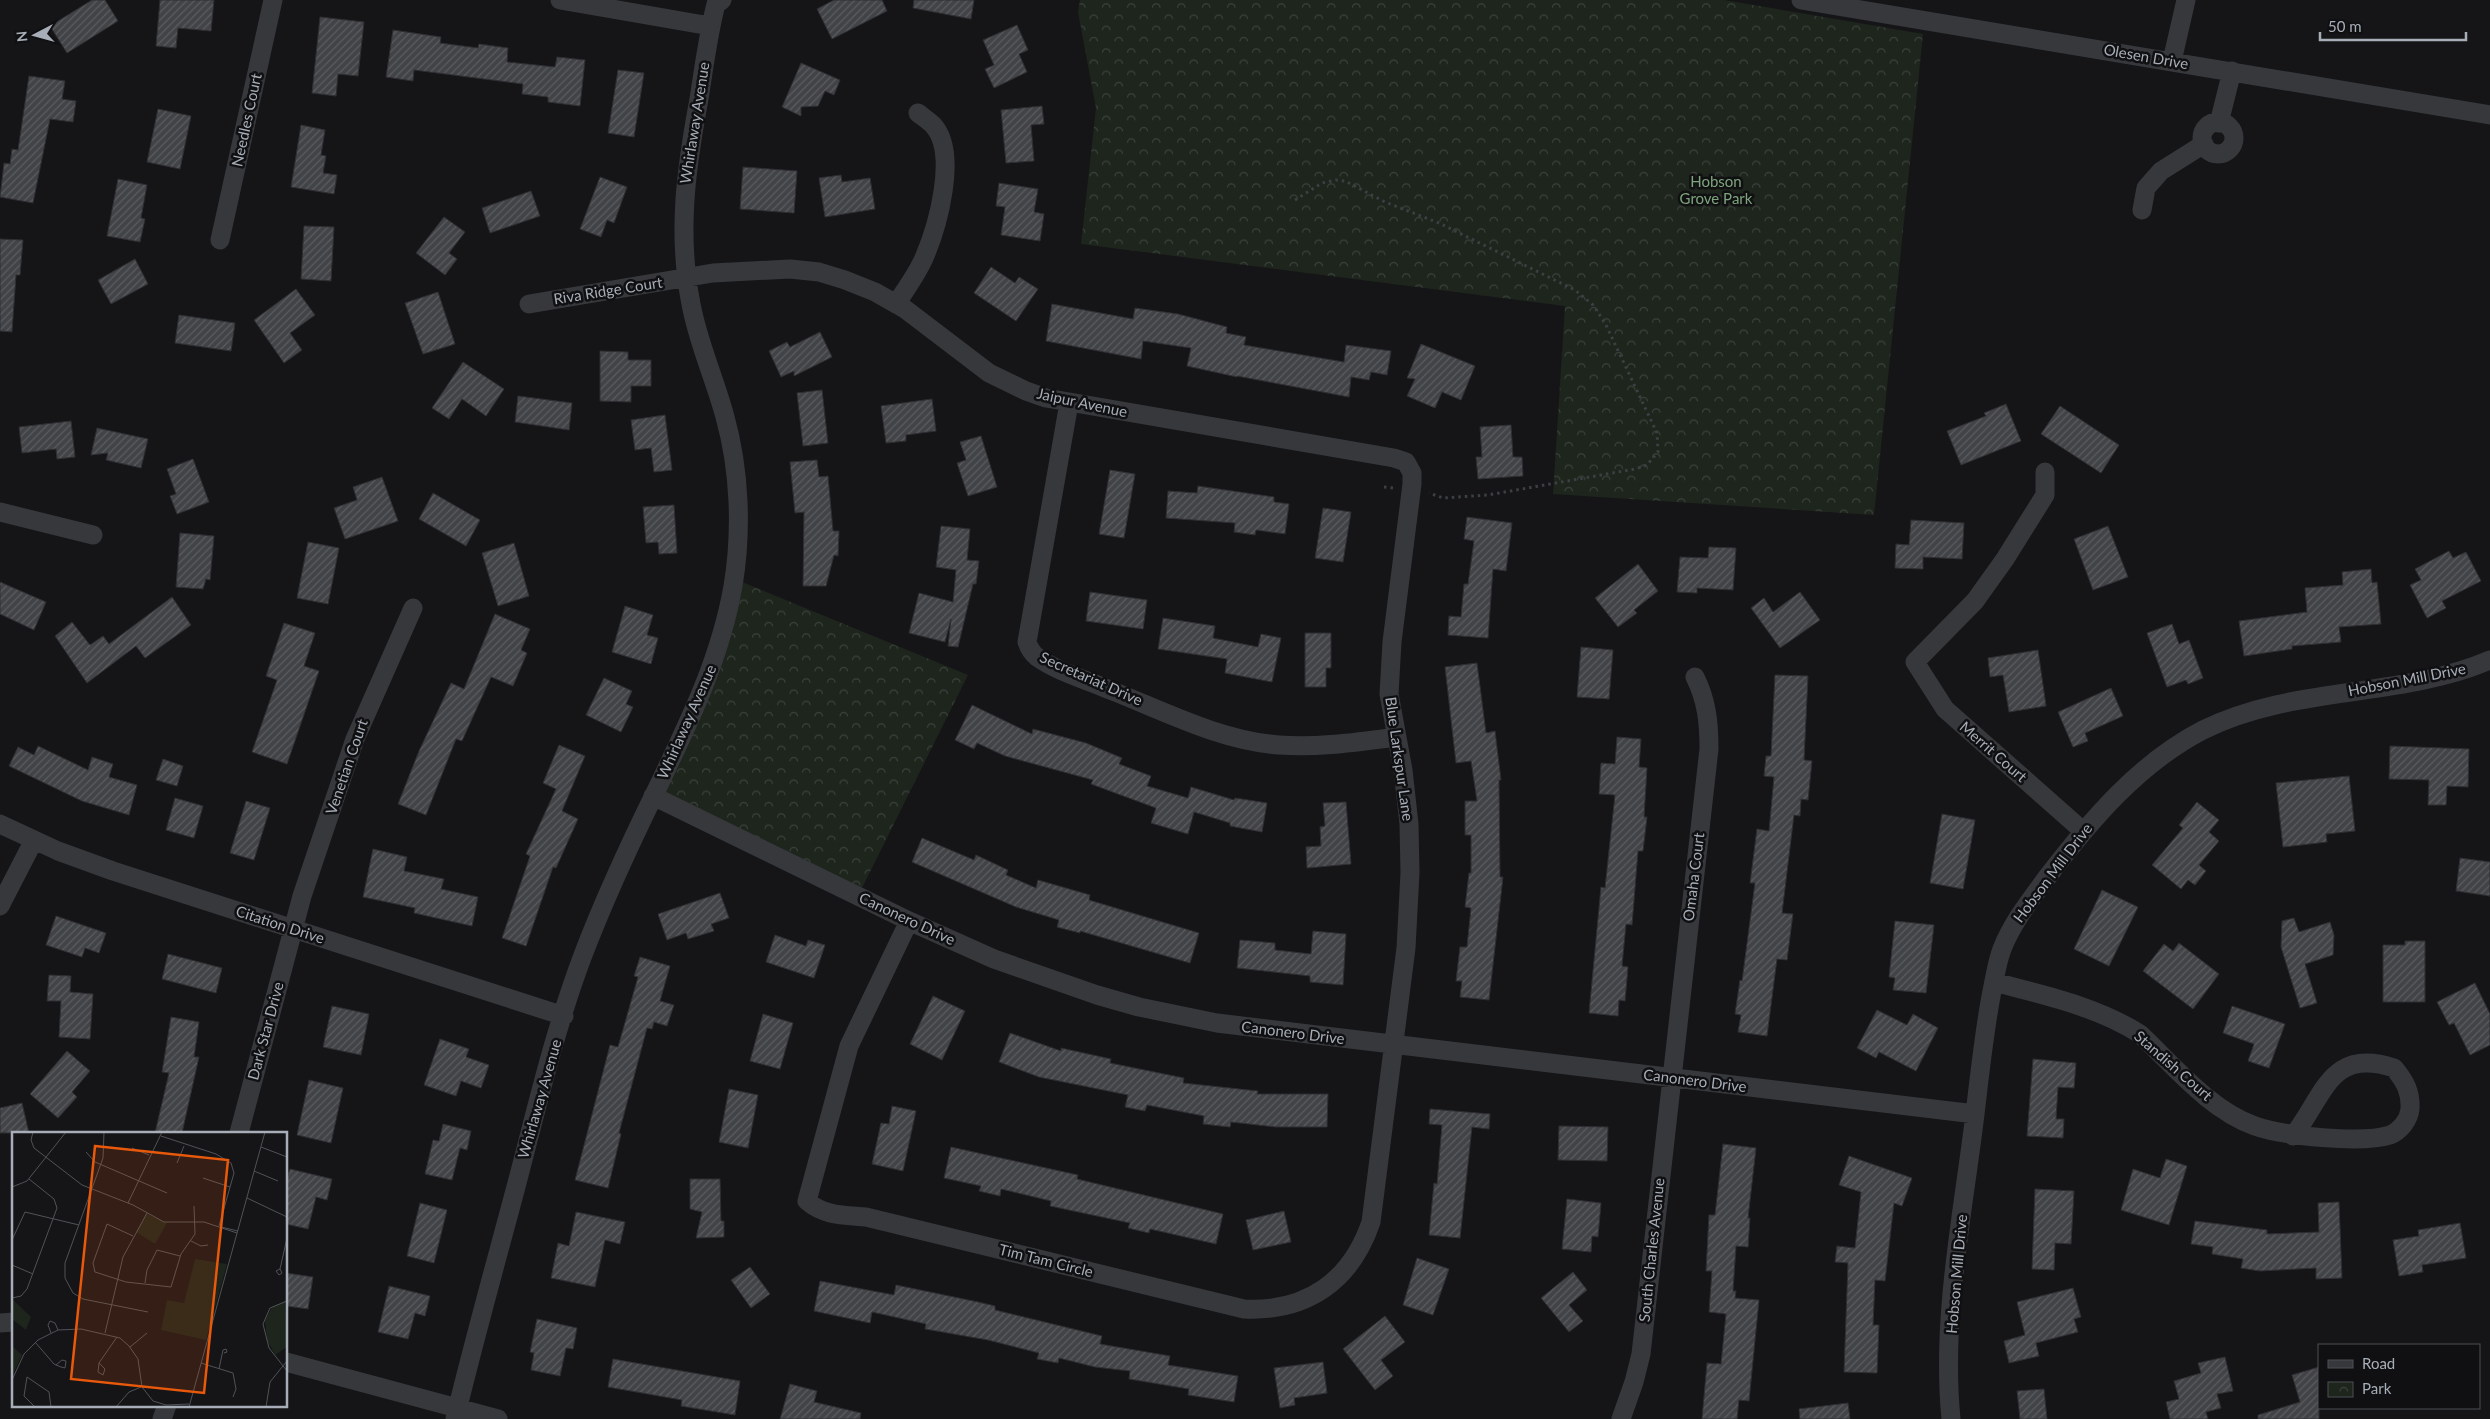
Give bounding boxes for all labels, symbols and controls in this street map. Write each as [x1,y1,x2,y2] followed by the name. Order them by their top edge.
[10,10,60,60] north arrow
[2320,10,2466,42] scale bar
[2328,17,2362,35] text: 50 m
[13,30,31,43] text: N
[2102,40,2190,72] street label: Olesen Drive
[675,61,713,185] street label: Whirlaway Avenue
[227,71,265,168] street label: Needles Court
[1680,172,1753,207] park label: Hobson Grove Park
[552,272,664,308] street label: Riva Ridge Court
[1035,384,1129,420] street label: Jaipur Avenue
[1037,647,1146,709] street label: Secretariat Drive
[2346,659,2467,699] street label: Hobson Mill Drive
[653,662,719,782] street label: Whirlaway Avenue
[1382,696,1418,822] street label: Blue Larkspur Lane
[321,716,371,817] street label: Venetian Court
[1956,717,2031,786] street label: Merrit Court
[2009,819,2095,926] street label: Hobson Mill Drive
[1679,831,1707,922] street label: Omaha Court
[857,888,958,948] street label: Canonero Drive
[234,901,327,947] street label: Citation Drive
[243,980,287,1082] street label: Dark Star Drive
[1240,1017,1346,1047] street label: Canonero Drive
[2131,1027,2217,1104] street label: Standish Court
[513,1037,565,1160] street label: Whirlaway Avenue
[1642,1065,1748,1095] street label: Canonero Drive
[12,1132,288,1406] inset map
[1634,1177,1668,1323] street label: South Charles Avenue
[1942,1214,1970,1334] street label: Hobson Mill Drive
[997,1240,1095,1280] street label: Tim Tam Circle
[2318,1344,2480,1409] legend
[2362,1354,2395,1372] text: Road
[2362,1379,2392,1397] text: Park

